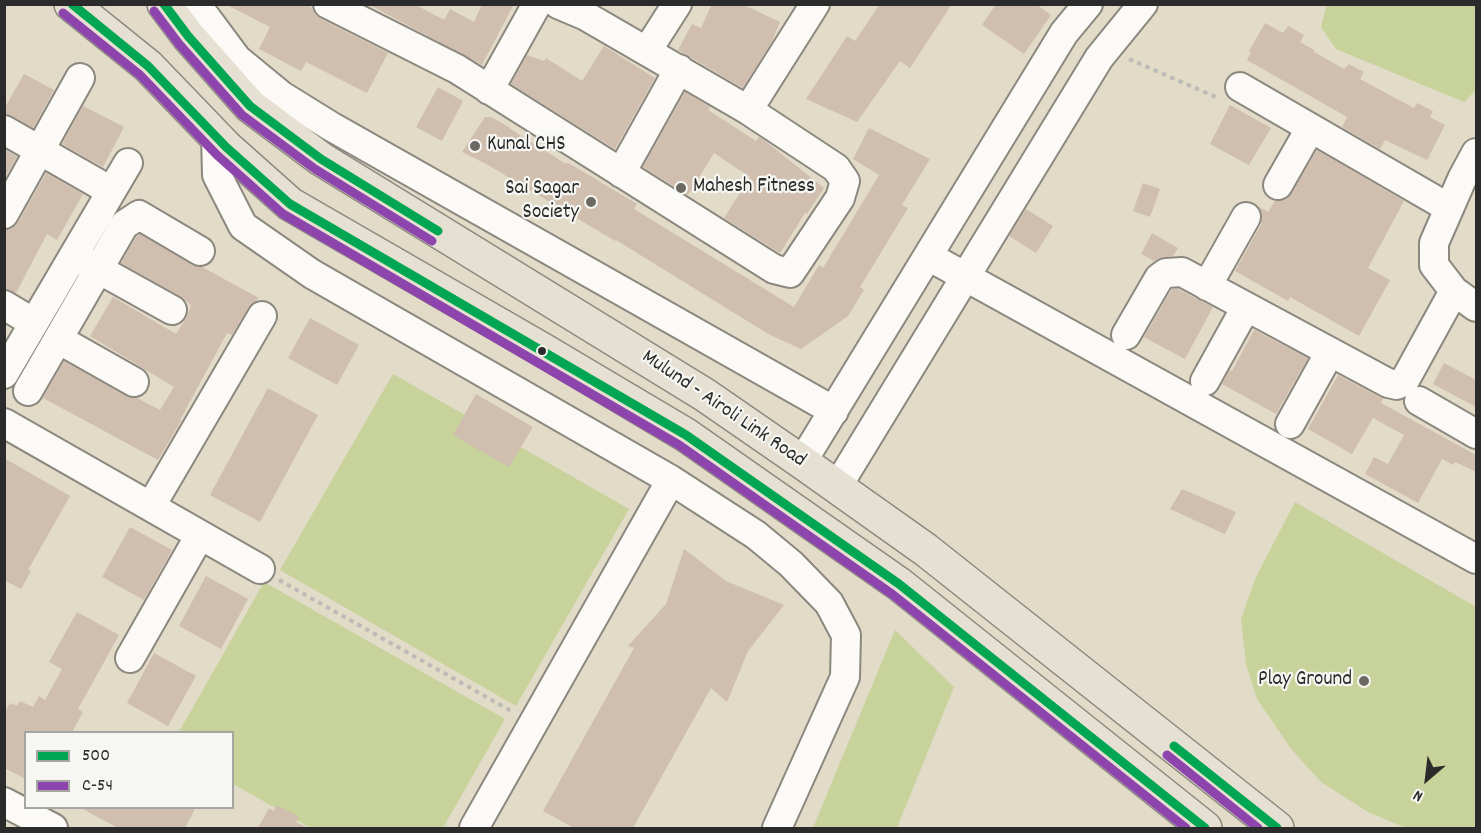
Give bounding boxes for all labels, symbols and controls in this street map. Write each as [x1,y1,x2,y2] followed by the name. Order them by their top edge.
[487,133,565,159] place label: Kunal CHS
[468,139,482,153] marker: Kunal CHS
[693,175,815,201] place label: Mahesh Fitness
[505,177,579,227] place label: Sai Sagar Society
[674,181,688,195] marker: Mahesh Fitness
[584,195,598,209] marker: Sai Sagar Society
[536,345,548,357] unlabelled marker
[636,346,810,474] street label: Mulund - Airoli Link Road
[1258,668,1352,694] place label: Play Ground
[1357,674,1371,688] marker: Play Ground
[24,731,234,809] legend
[82,744,110,769] text: 500
[1397,749,1457,809] north arrow
[82,774,113,799] text: C-54
[1409,783,1427,807] text: N

